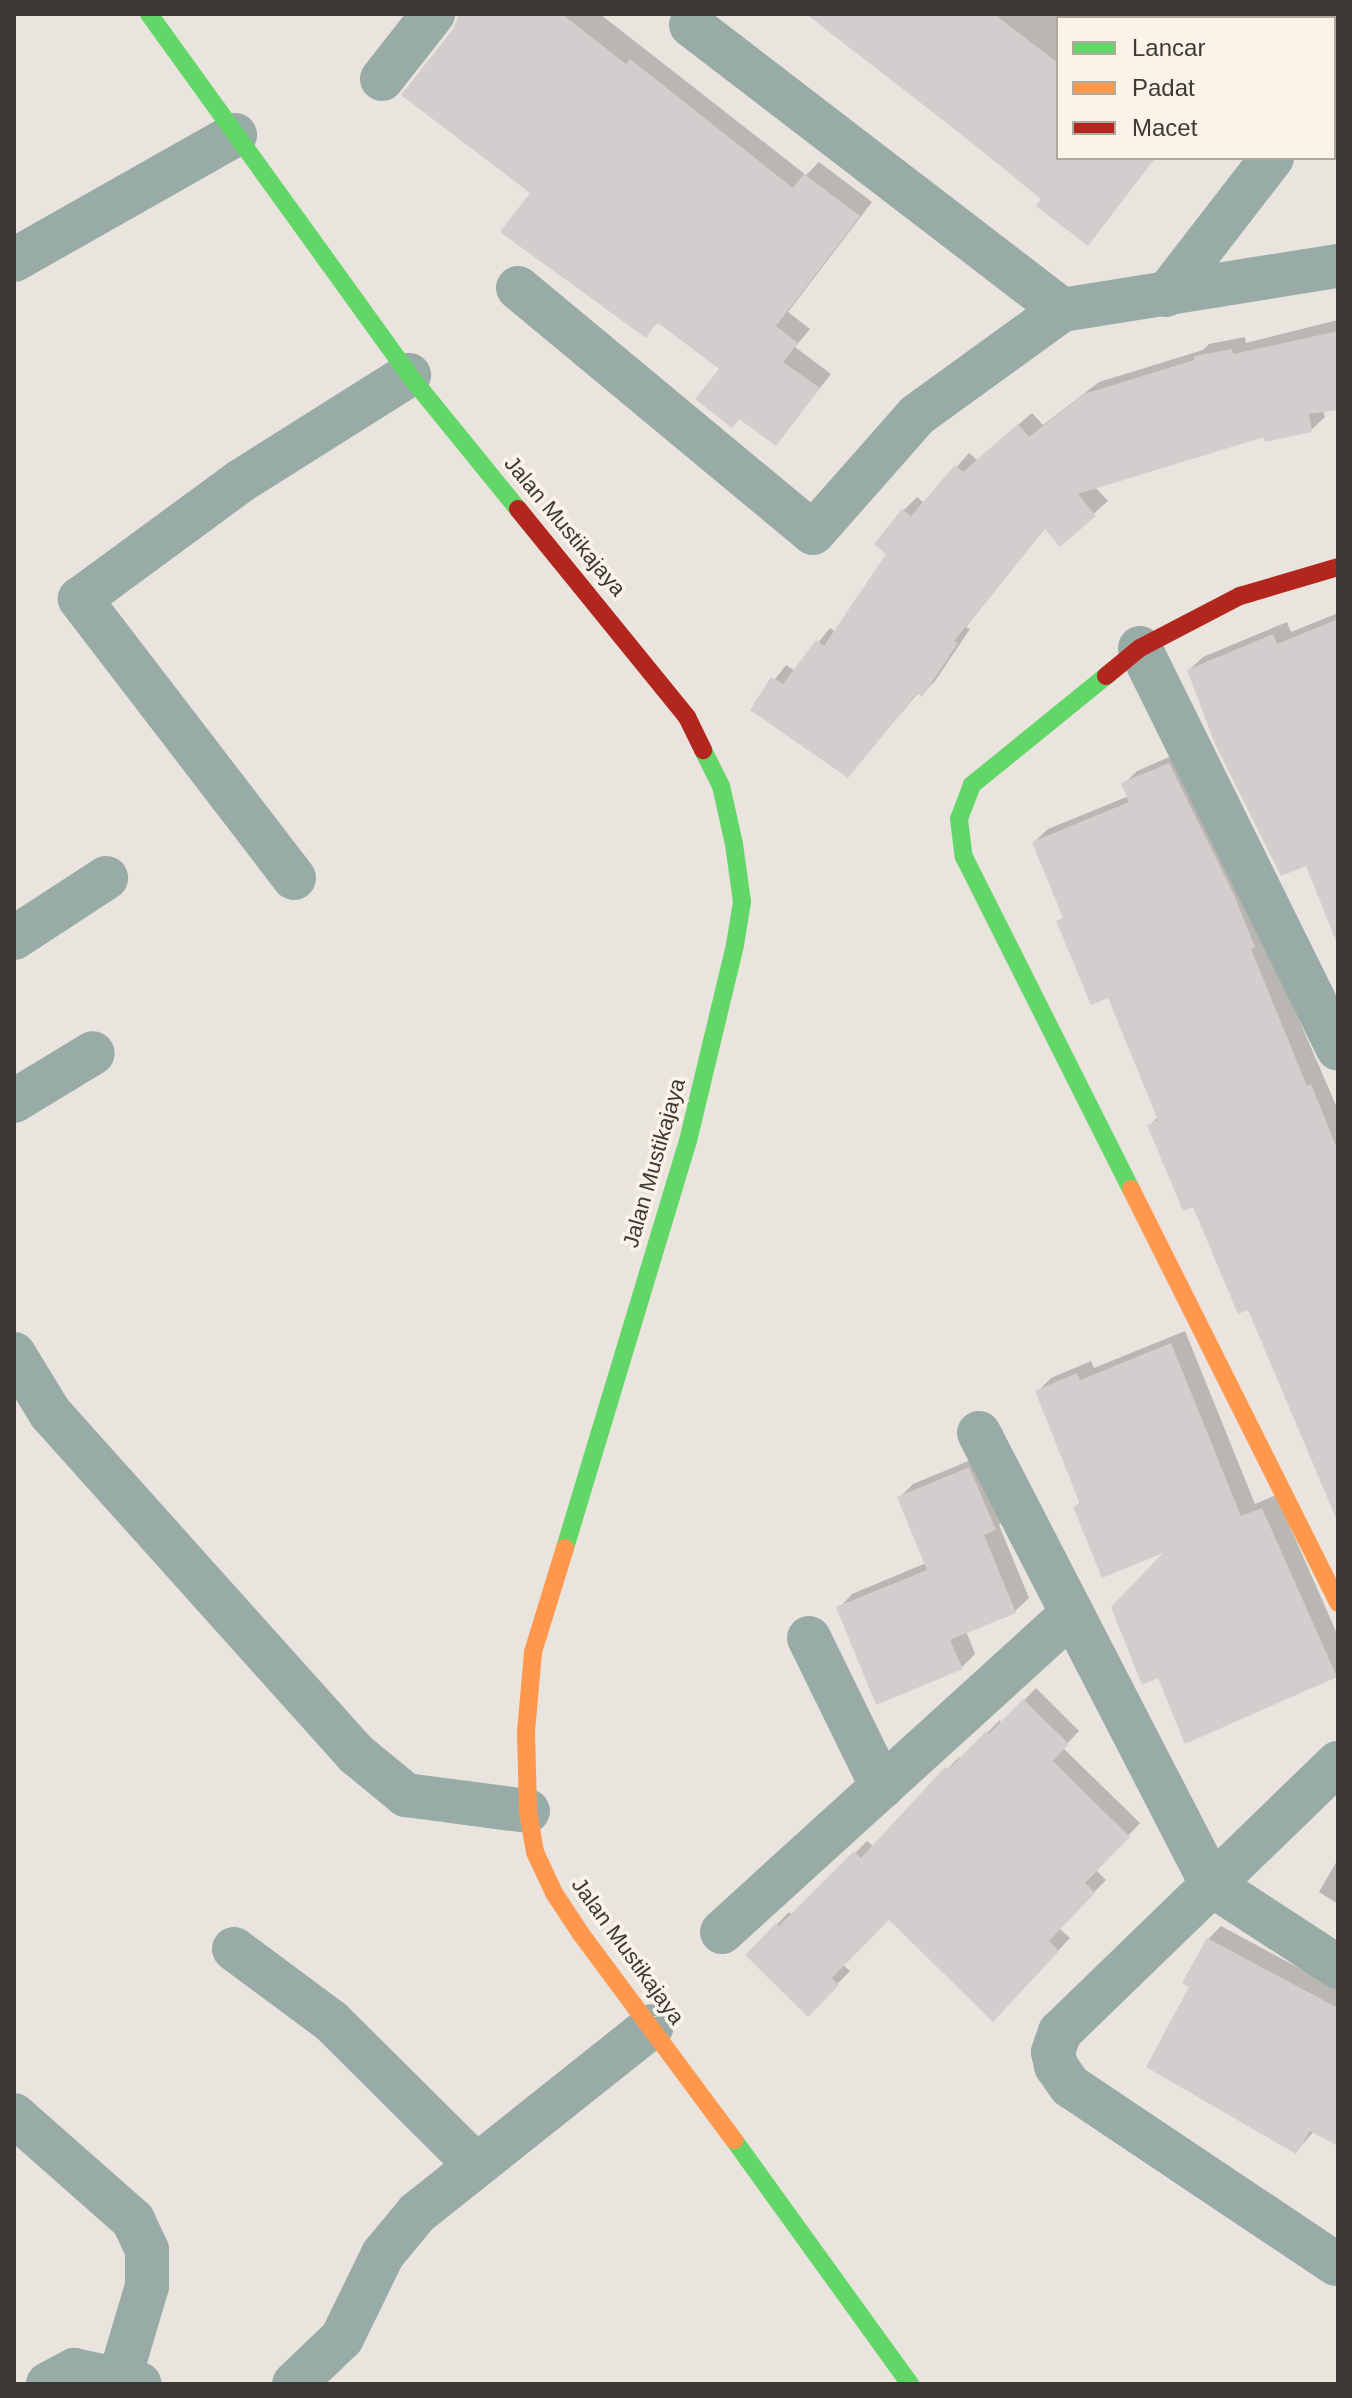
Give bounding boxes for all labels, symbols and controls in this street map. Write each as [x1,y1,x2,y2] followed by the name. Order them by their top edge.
[1056,16,1336,160] legend
[1132,34,1205,61] text: Lancar
[1132,74,1195,101] text: Padat
[1132,114,1197,141] text: Macet
[499,451,631,601] street label: Jalan Mustikajaya
[617,1075,691,1251] street label: Jalan Mustikajaya
[566,1873,690,2029] street label: Jalan Mustikajaya

